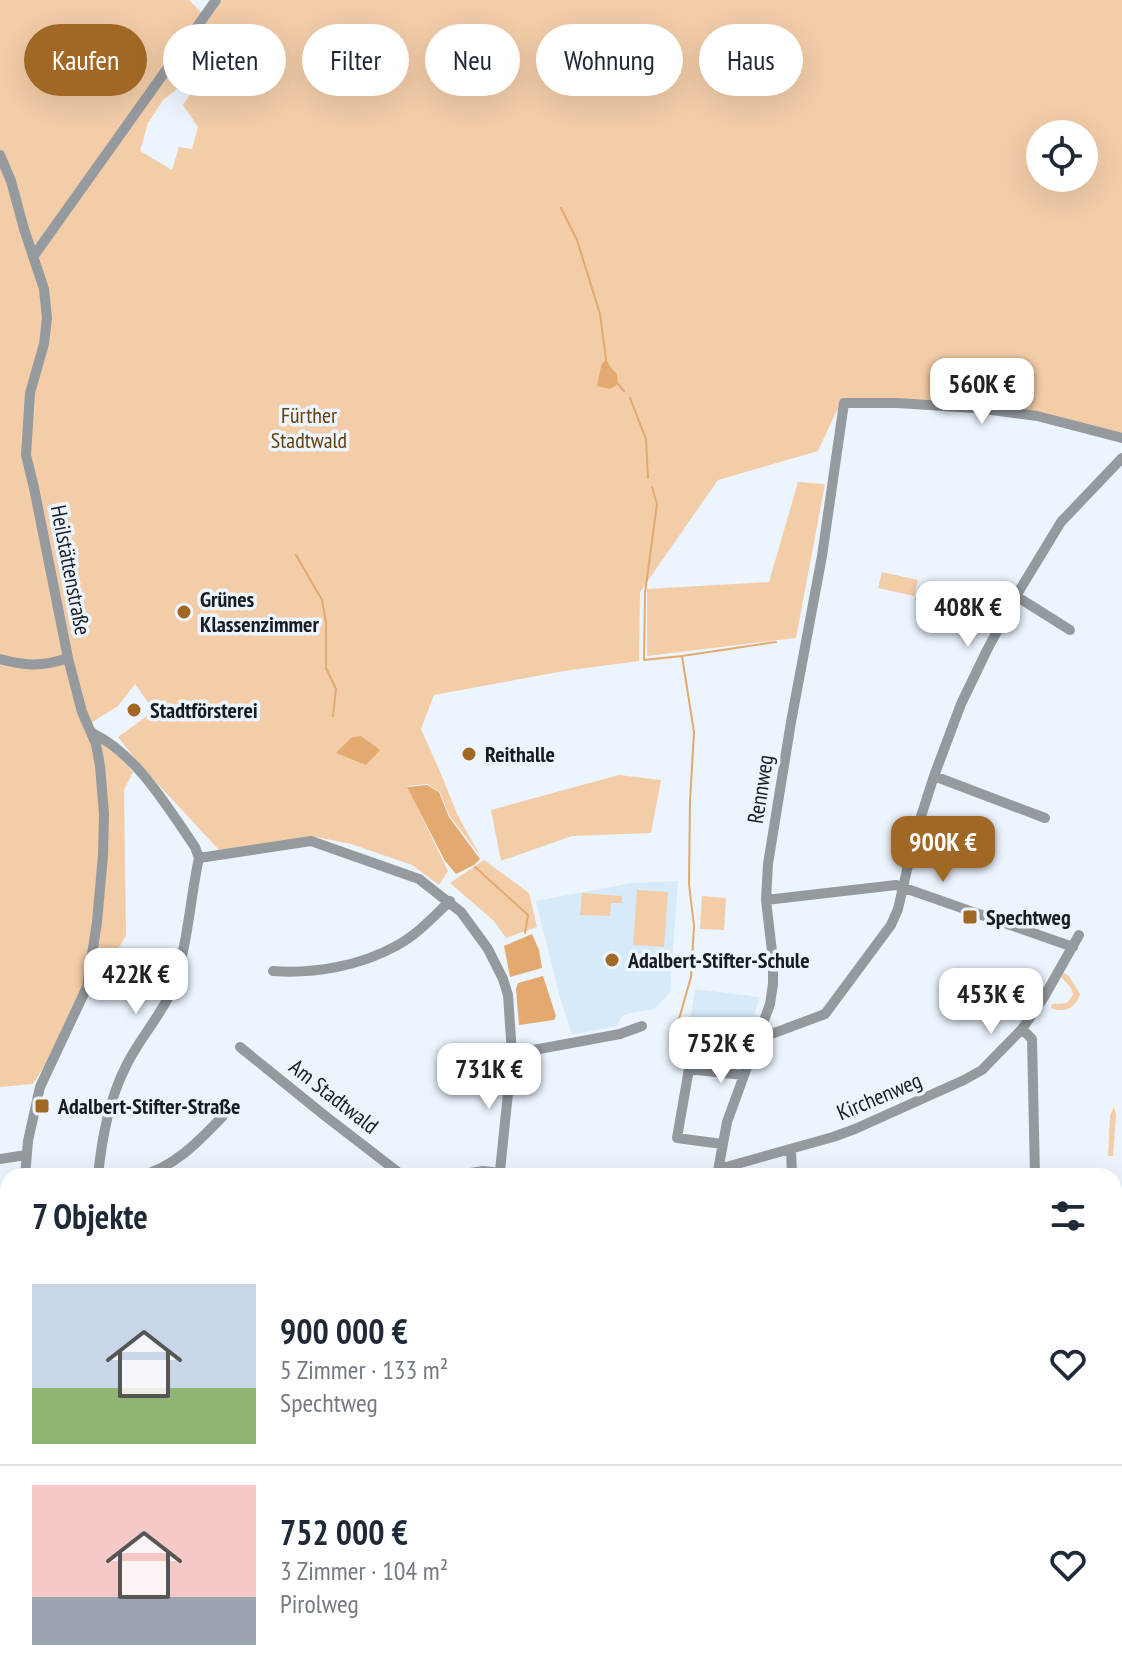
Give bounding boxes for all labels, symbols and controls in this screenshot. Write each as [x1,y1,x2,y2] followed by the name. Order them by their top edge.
[24,24,147,96] chip: Kaufen
[163,24,286,96] chip: Mieten
[302,24,409,96] chip: Filter
[425,24,520,96] chip: Neu
[536,24,683,96] chip: Wohnung
[699,24,803,96] chip: Haus
[1026,120,1098,192] map controls
[1026,120,1098,192] button: locate
[917,358,1047,426] pin: 560K €
[948,367,1016,400] text: 560K €
[271,401,347,454] park label: Fürther Stadtwald
[45,503,97,637] street label: Heilstättenstraße
[903,581,1033,649] pin: 408K €
[200,585,319,638] place label: Grünes Klassenzimmer
[934,590,1002,623] text: 408K €
[175,603,193,621] marker: Grünes Klassenzimmer
[150,696,258,724] place label: Stadtförsterei
[125,701,143,719] marker: Stadtförsterei
[485,740,555,768] place label: Reithalle
[460,745,478,763] marker: Reithalle
[741,753,779,825] street label: Rennweg
[878,816,1008,884] pin: 900K €
[909,825,977,858] text: 900K €
[986,903,1071,931] place label: Spechtweg
[961,908,979,926] marker: Spechtweg
[627,946,810,974] place label: Adalbert-Stifter-Schule
[71,948,201,1016] pin: 422K €
[603,951,621,969] marker: Adalbert-Stifter-Schule
[102,957,170,990] text: 422K €
[926,968,1056,1036] pin: 453K €
[957,977,1025,1010] text: 453K €
[656,1017,786,1085] pin: 752K €
[687,1026,755,1059] text: 752K €
[424,1043,554,1111] pin: 731K €
[284,1052,384,1140] street label: Am Stadtwald
[455,1052,523,1085] text: 731K €
[833,1066,925,1126] street label: Kirchenweg
[57,1092,241,1120] place label: Adalbert-Stifter-Straße
[33,1097,51,1115] marker: Adalbert-Stifter-Straße
[32,1194,148,1238] text: 7 Objekte
[1046,1194,1090,1238] icon: filters
[280,1309,408,1353] text: 900 000 €
[96,1316,192,1412] icon: home
[1046,1342,1090,1386] icon: heart
[280,1353,448,1386] text: 5 Zimmer · 133 m²
[280,1386,378,1419] text: Spechtweg
[280,1510,408,1554] text: 752 000 €
[96,1517,192,1613] icon: home
[1046,1543,1090,1587] icon: heart
[280,1554,448,1587] text: 3 Zimmer · 104 m²
[280,1587,359,1620] text: Pirolweg

